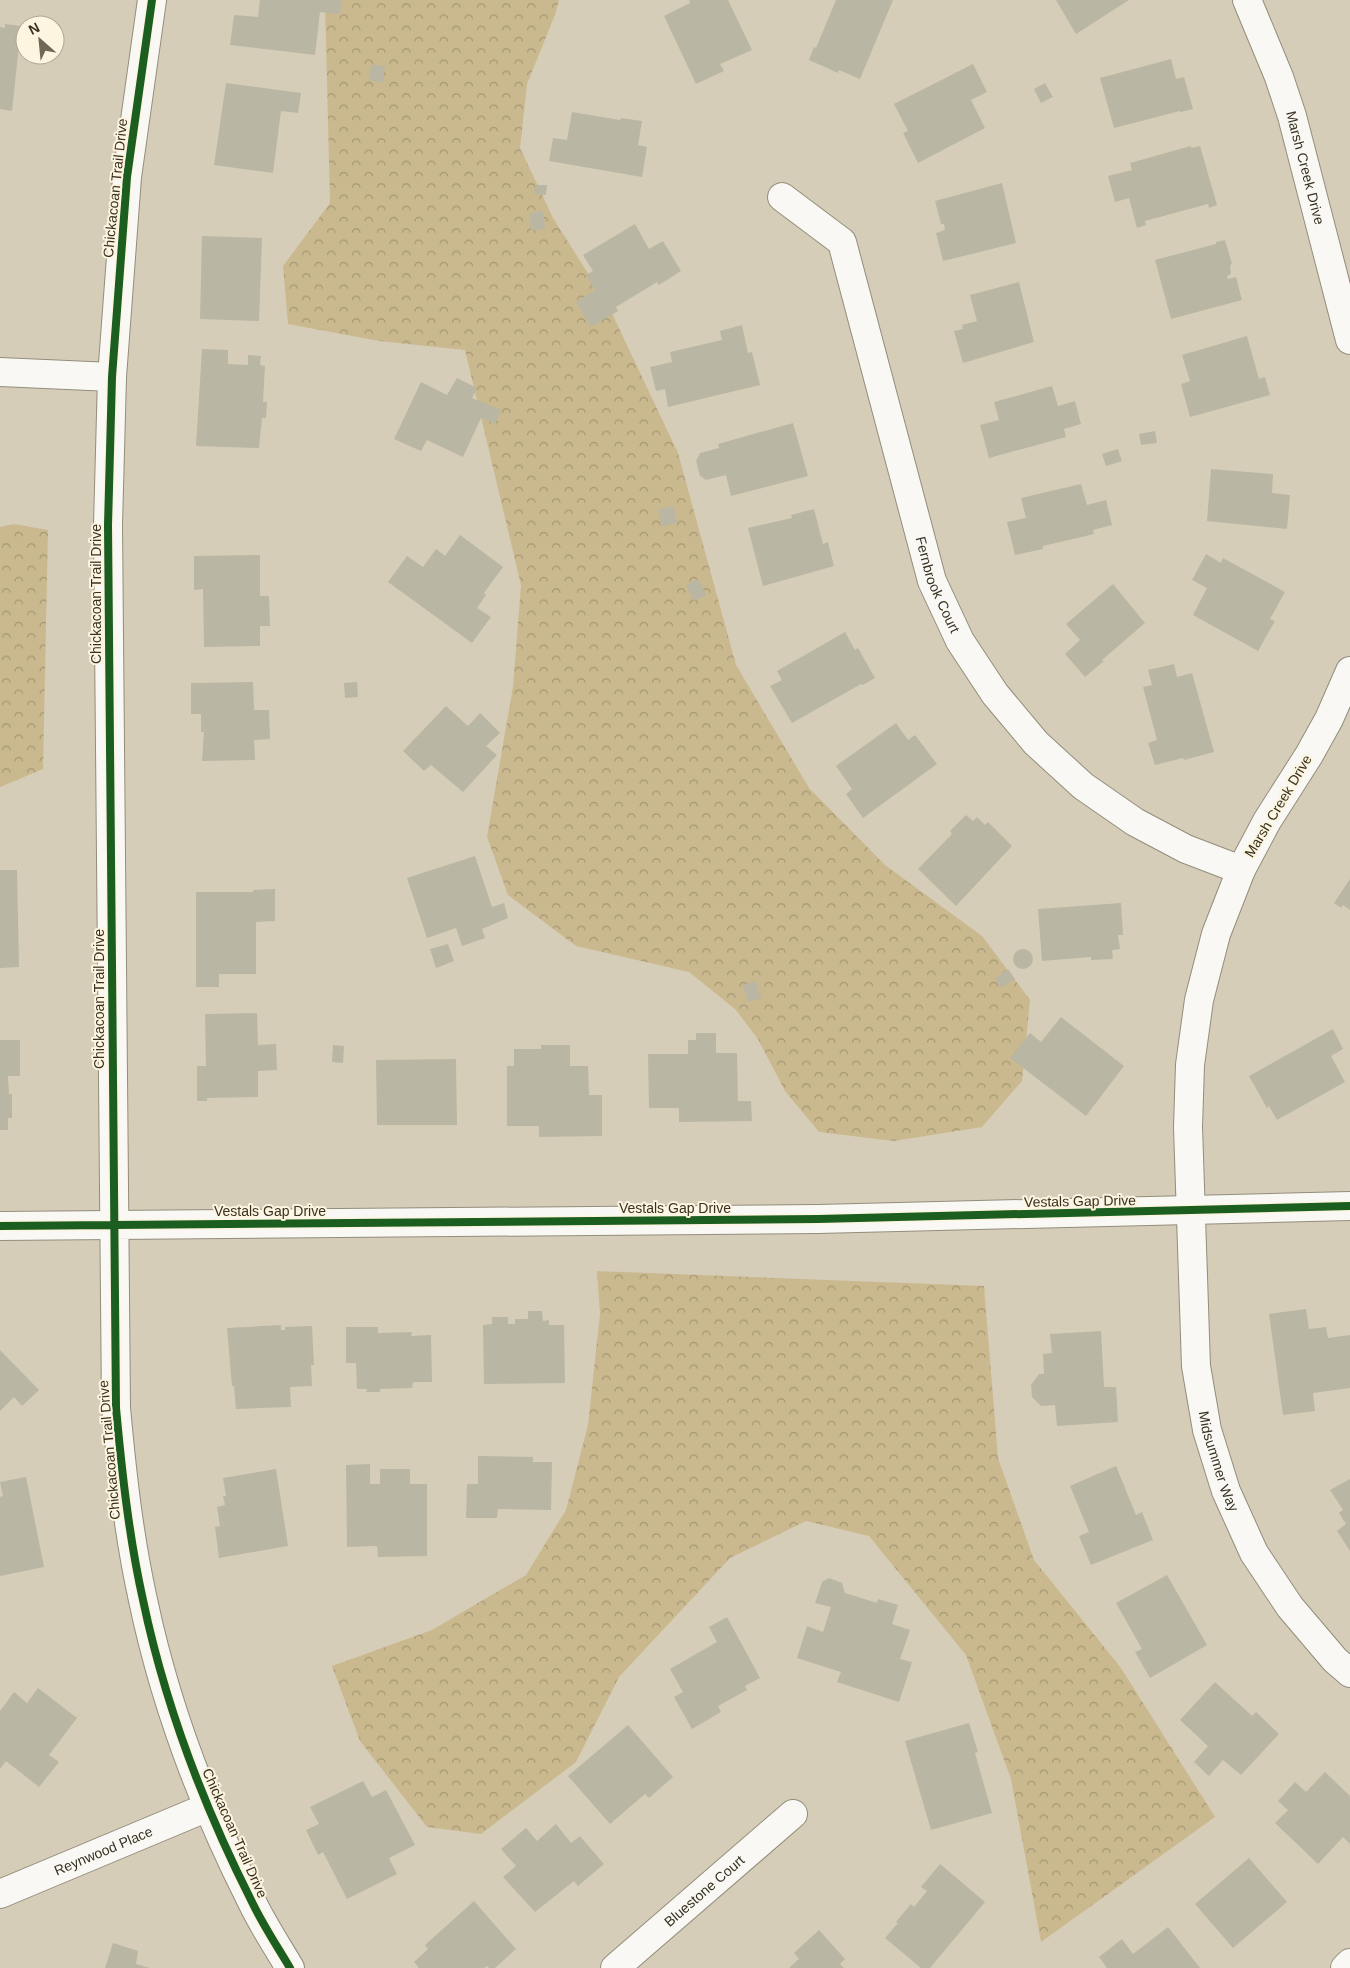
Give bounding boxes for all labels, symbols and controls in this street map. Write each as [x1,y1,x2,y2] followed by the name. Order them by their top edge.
[15,15,65,65] north arrow
[26,19,42,38] text: N
[1283,109,1328,227] street label: Marsh Creek Drive
[100,117,130,258] street label: Chickacoan Trail Drive
[88,524,104,664] street label: Chickacoan Trail Drive
[913,535,963,635] street label: Fernbrook Court
[1241,752,1315,860] street label: Marsh Creek Drive
[91,929,107,1069] street label: Chickacoan Trail Drive
[1024,1192,1136,1210] street label: Vestals Gap Drive
[619,1200,731,1216] street label: Vestals Gap Drive
[214,1203,326,1219] street label: Vestals Gap Drive
[95,1379,123,1520] street label: Chickacoan Trail Drive
[1196,1410,1242,1514] street label: Midsummer Way
[199,1766,271,1900] street label: Chickacoan Trail Drive
[52,1823,155,1878] street label: Reynwood Place
[661,1852,748,1930] street label: Bluestone Court

